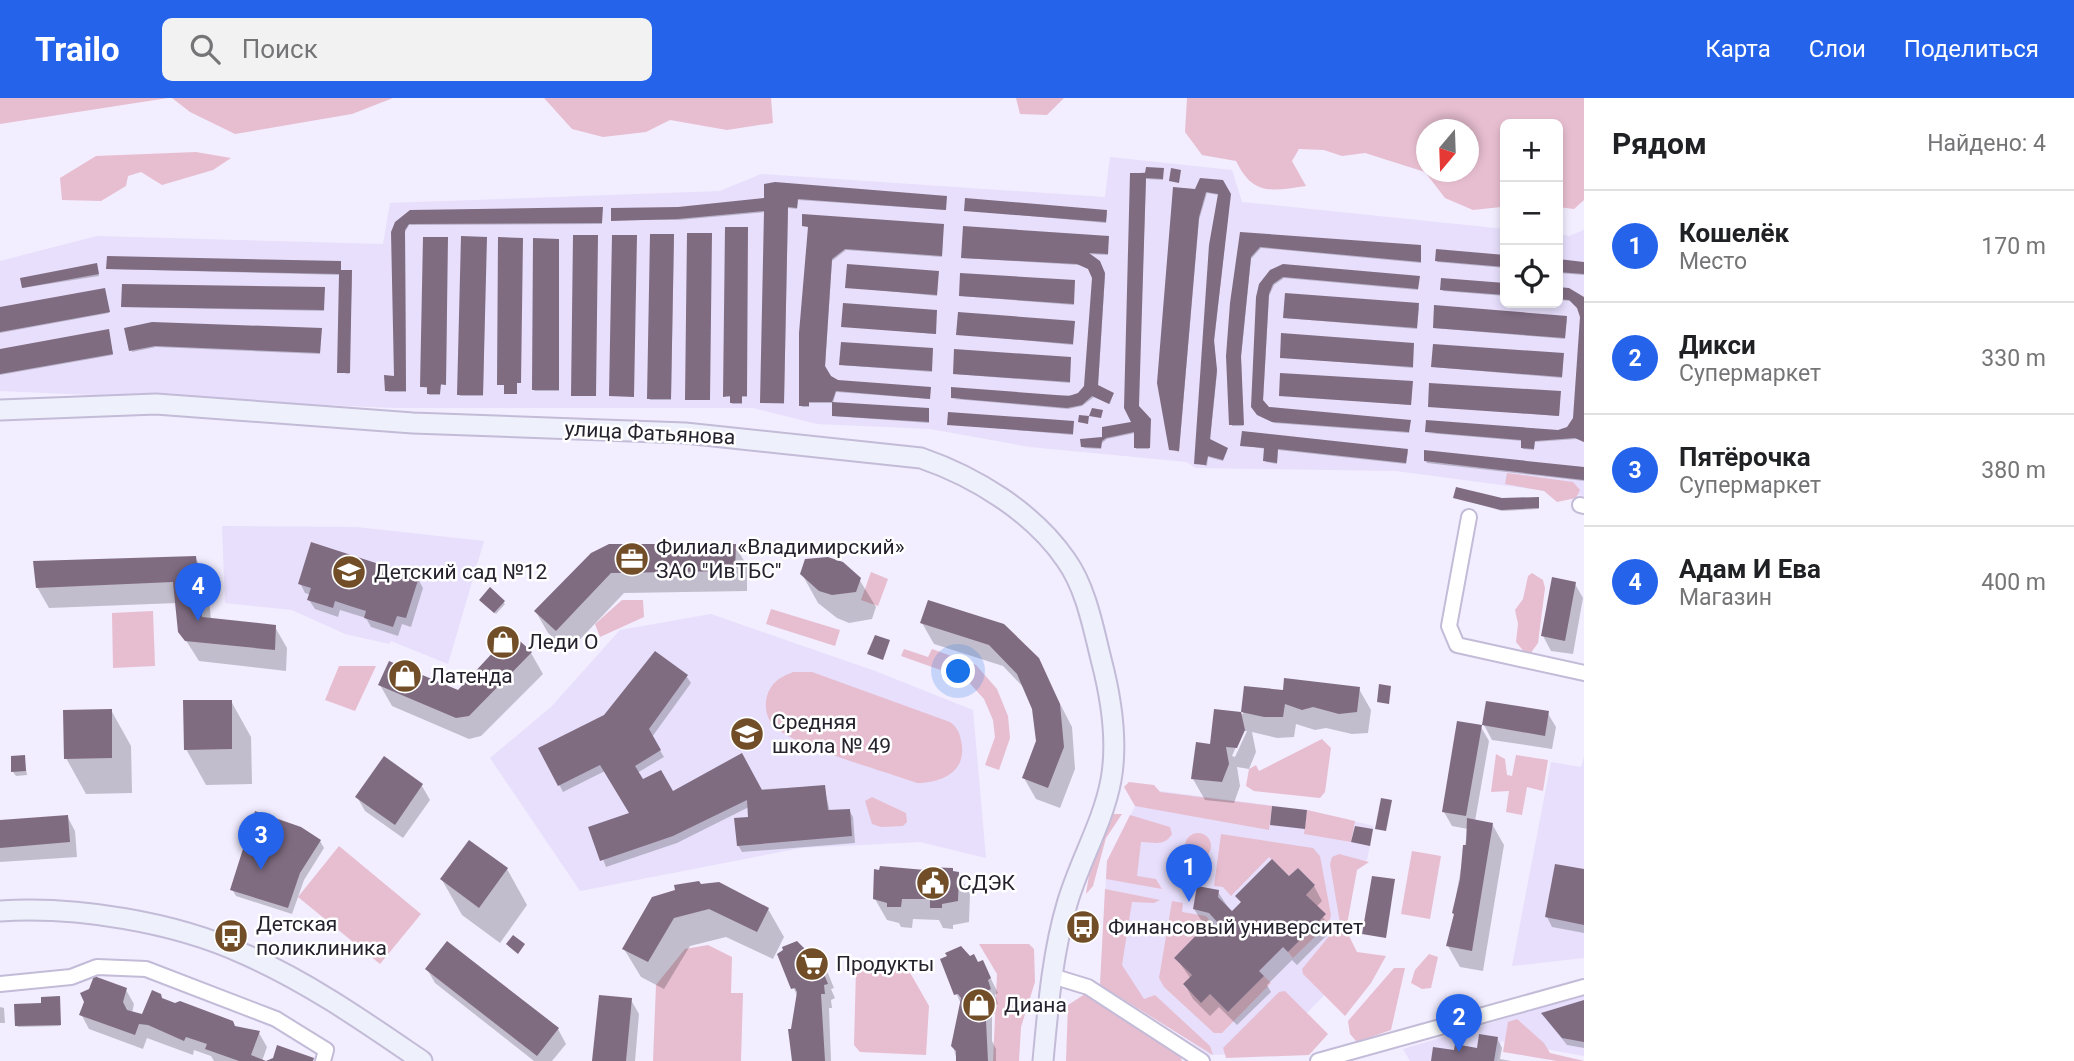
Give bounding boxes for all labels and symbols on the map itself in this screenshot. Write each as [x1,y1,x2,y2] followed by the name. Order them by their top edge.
[1416,119,1479,182] north arrow
[564,417,736,449] street label: улица Фатьянова
[656,535,905,583] place label: Филиал «Владимирский» ЗАО "ИвТБС"
[613,540,651,578] office icon: Филиал «Владимирский» ЗАО "ИвТБС"
[330,553,368,591] school or university icon: Детский сад №12
[374,560,548,584] place label: Детский сад №12
[175,563,221,621] pin: 4
[484,623,522,661] shop icon: Леди О
[528,630,598,654] place label: Леди О
[941,654,975,688] your location
[386,657,424,695] shop icon: Латенда
[430,664,513,688] place label: Латенда
[772,710,891,758] place label: Средняя школа № 49
[728,715,766,753] school or university icon: Средняя школа № 49
[238,812,284,870] pin: 3
[1166,844,1212,902] pin: 1
[914,864,952,902] public building icon: СДЭК
[958,871,1016,895] place label: СДЭК
[1064,908,1102,946] bus stop icon: Финансовый университет
[256,912,387,960] place label: Детская поликлиника
[1108,915,1363,939] place label: Финансовый университет
[212,917,250,955] bus stop icon: Детская поликлиника
[793,945,831,983] supermarket icon: Продукты
[836,952,934,976] place label: Продукты
[960,986,998,1024] shop icon: Диана
[1004,993,1067,1017] place label: Диана
[1436,994,1482,1052] pin: 2

